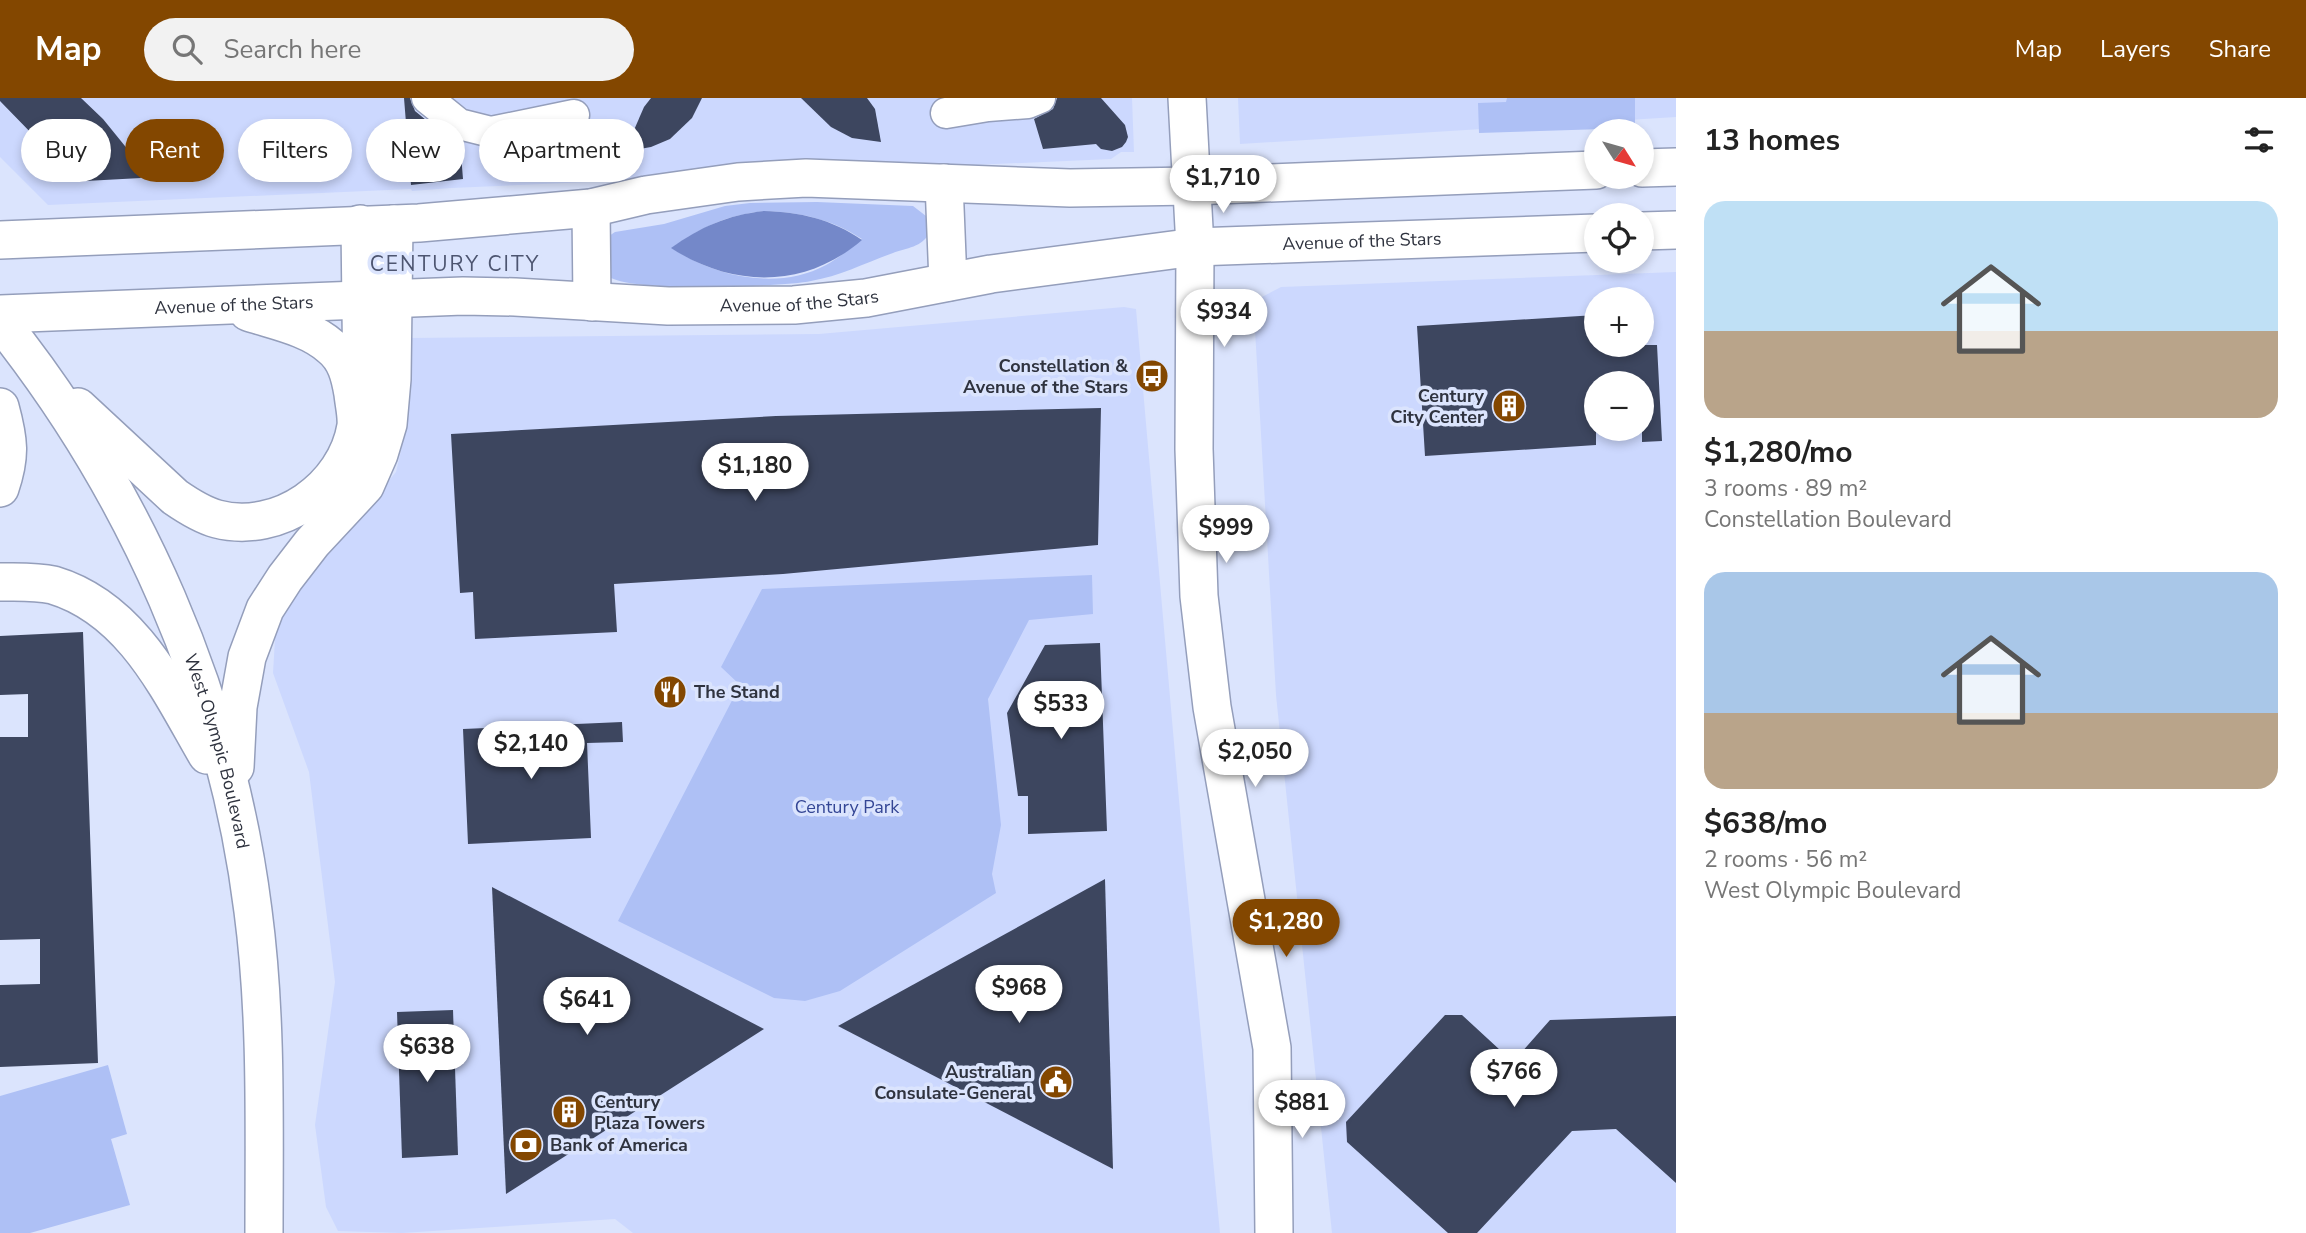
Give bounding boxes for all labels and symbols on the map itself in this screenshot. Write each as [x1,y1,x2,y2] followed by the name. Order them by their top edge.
[1584,119,1654,189] north arrow
[1166,156,1280,215] pin: $1,710
[1282,226,1442,256] street label: Avenue of the Stars
[370,250,540,278] district label: CENTURY CITY
[720,284,881,318] street label: Avenue of the Stars
[1183,289,1265,349] pin: $934
[154,290,314,320] street label: Avenue of the Stars
[963,354,1129,399] place label: Constellation & Avenue of the Stars
[1133,357,1171,395] bus stop icon: Constellation & Avenue of the Stars
[1390,384,1485,429] place label: Century City Center
[1490,387,1528,425] building icon: Century City Center
[698,444,812,503] pin: $1,180
[1185,505,1267,565] pin: $999
[178,650,255,851] street label: West Olympic Boulevard
[651,673,689,711] restaurant icon: The Stand
[694,680,780,704] place label: The Stand
[1020,682,1102,741] pin: $533
[474,722,588,781] pin: $2,140
[1198,730,1312,789] pin: $2,050
[795,795,900,819] park label: Century Park
[1229,900,1343,959] pin: $1,280
[978,965,1060,1025] pin: $968
[546,978,628,1037] pin: $641
[386,1024,468,1084] pin: $638
[1473,1049,1555,1109] pin: $766
[874,1060,1032,1105] place label: Australian Consulate-General
[1037,1063,1075,1101] public building icon: Australian Consulate-General
[1261,1080,1343,1140] pin: $881
[594,1090,705,1135] place label: Century Plaza Towers
[550,1093,588,1131] building icon: Century Plaza Towers
[507,1126,545,1164] bank icon: Bank of America
[550,1133,688,1157] place label: Bank of America

